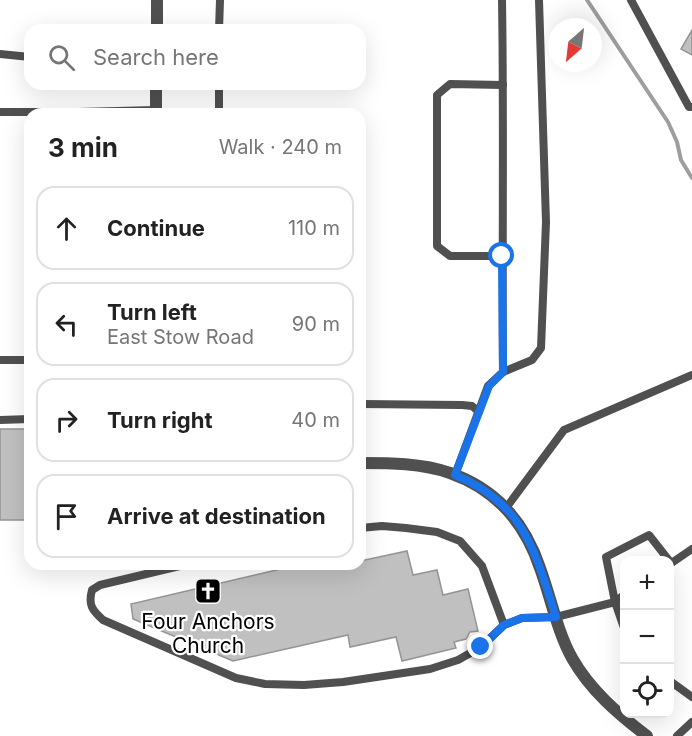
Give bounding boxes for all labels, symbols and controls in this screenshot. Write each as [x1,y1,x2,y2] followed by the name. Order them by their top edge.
[548,18,602,72] north arrow
[24,24,366,90] search box
[45,41,78,74] icon: search
[93,44,219,70] text: Search here
[48,132,118,163] text: 3 min
[219,135,342,159] text: Walk · 240 m
[50,212,83,245] icon: ahead
[107,215,205,241] text: Continue
[288,216,340,240] text: 110 m
[488,242,514,268] route start
[107,299,197,325] text: Turn left
[50,308,83,341] icon: left
[292,312,340,336] text: 90 m
[107,325,254,349] text: East Stow Road
[50,404,83,437] icon: right
[107,407,213,433] text: Turn right
[291,408,340,432] text: 40 m
[50,500,83,533] icon: arrive
[107,503,326,529] text: Arrive at destination
[620,556,674,718] map controls
[620,556,674,610] button: +
[193,576,223,606] church icon: Four Anchors Church
[141,609,275,658] place label: Four Anchors Church
[620,610,674,664] button: −
[467,633,493,659] route end
[620,664,674,718] button: locate

